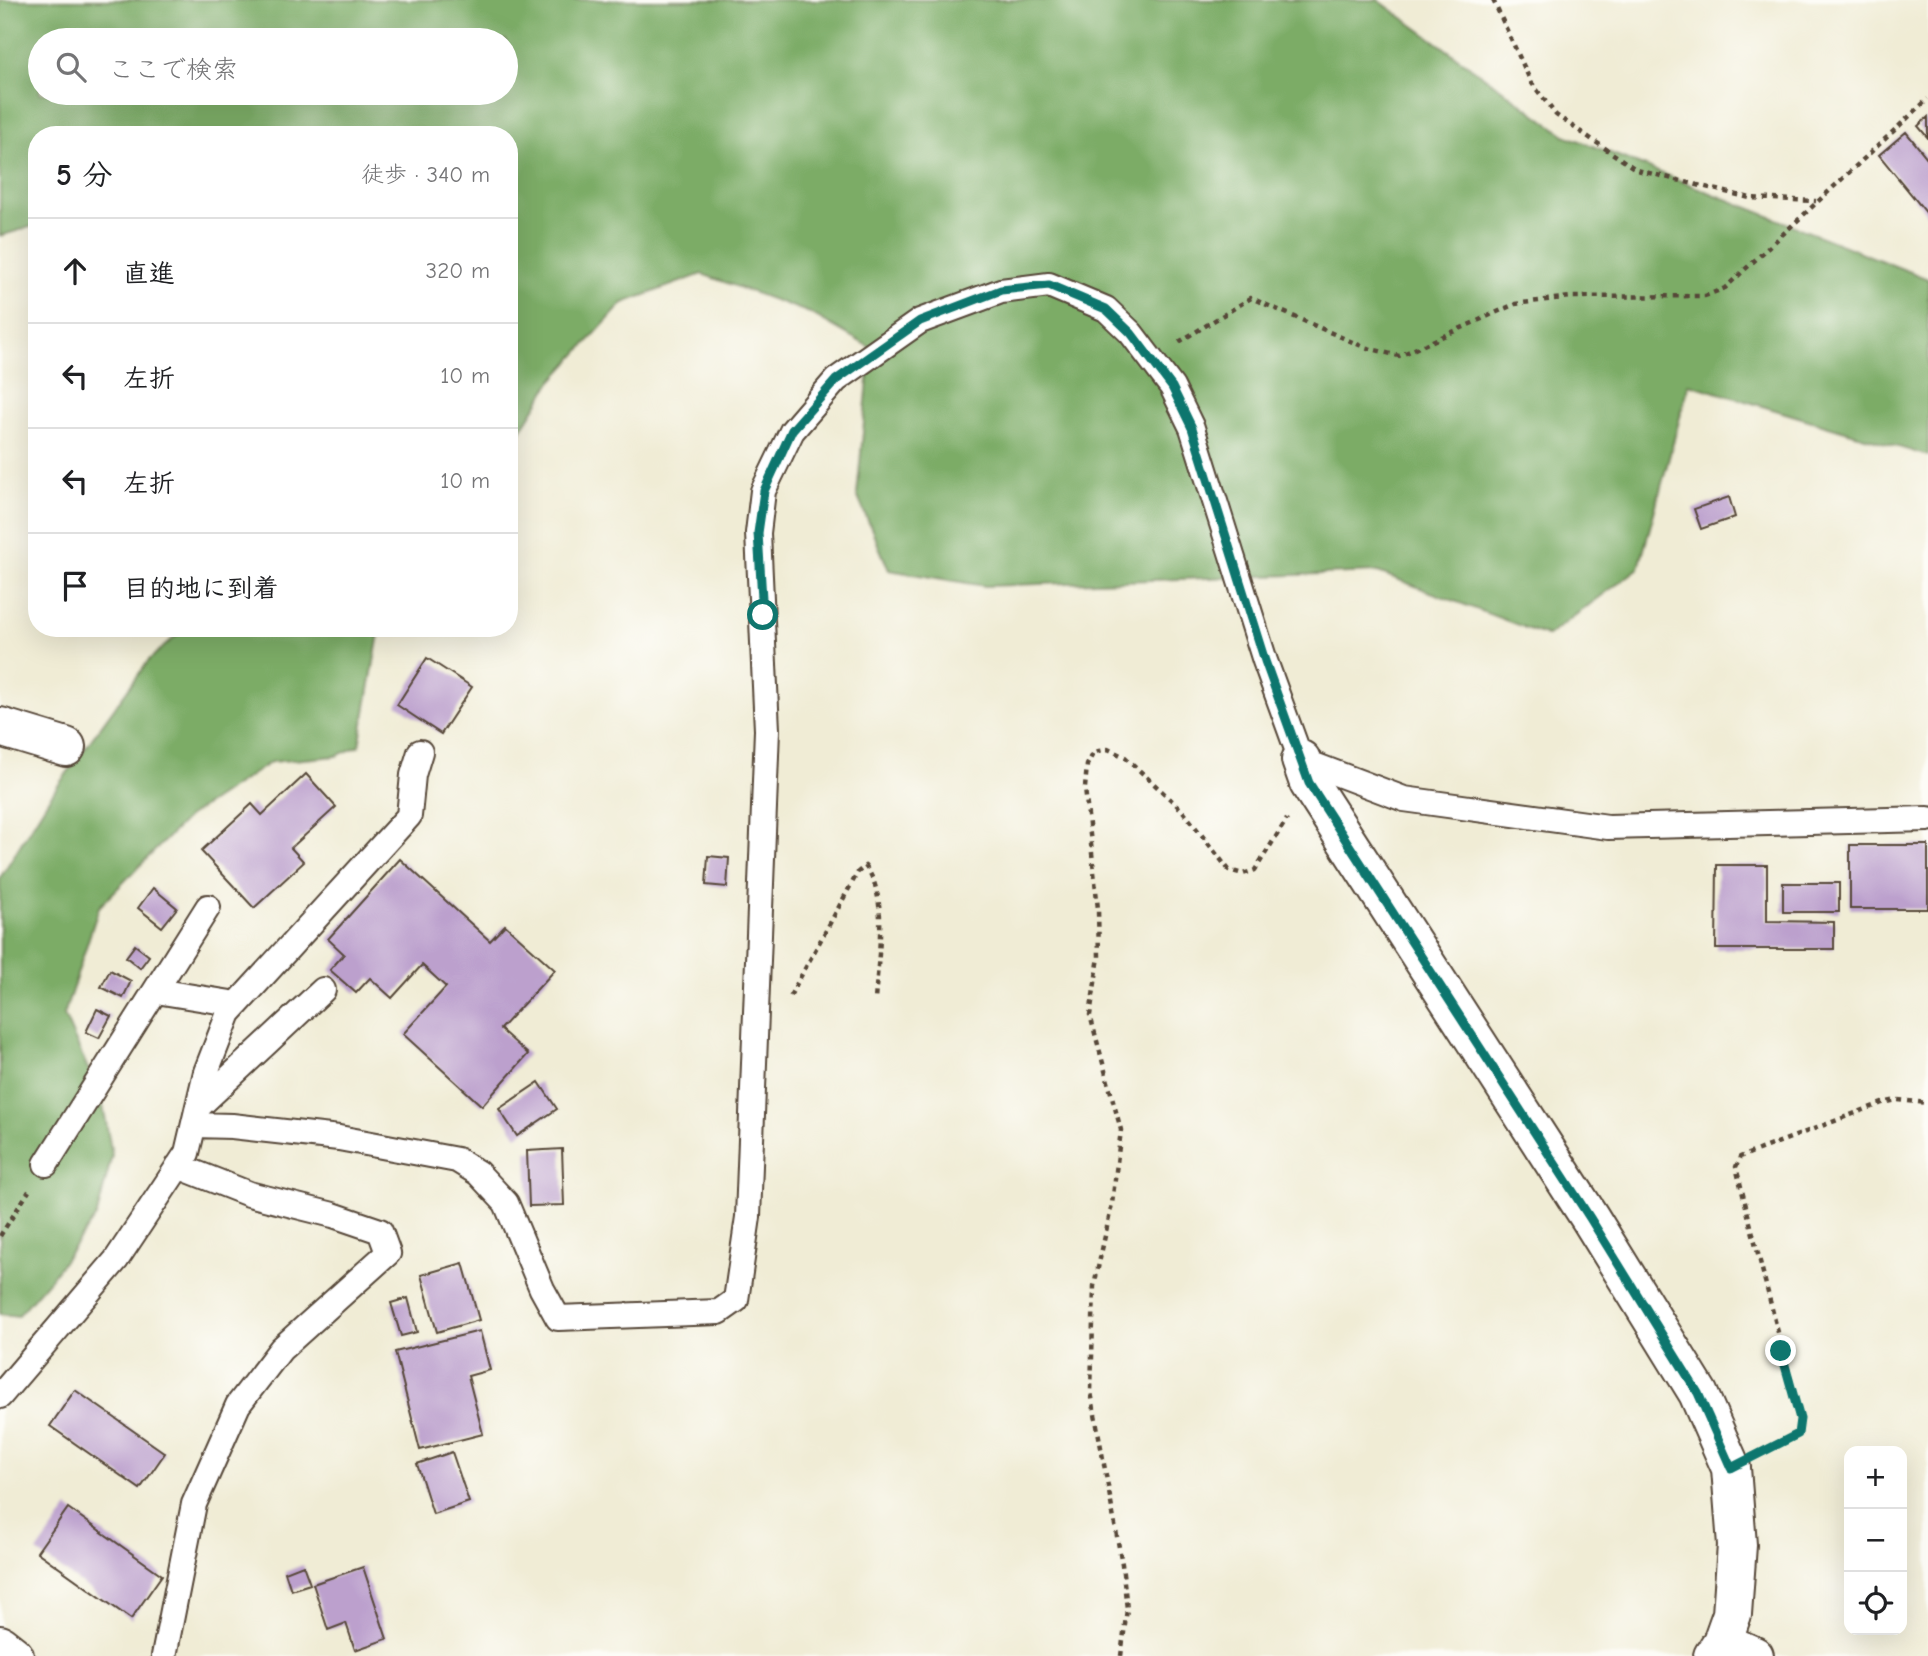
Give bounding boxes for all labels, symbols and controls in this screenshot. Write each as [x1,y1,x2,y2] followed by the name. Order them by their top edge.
[28,28,518,105] search box
[52,48,90,86] icon: search
[108,55,238,85] text: ここで検索
[56,158,113,193] text: 5 分
[361,161,490,188] text: 徒歩 · 340 m
[56,252,94,290] icon: ahead
[426,257,490,284] text: 320 m
[123,259,175,289] text: 直進
[56,357,94,395] icon: left
[440,362,490,389] text: 10 m
[123,364,175,394] text: 左折
[56,462,94,500] icon: left
[440,467,490,494] text: 10 m
[123,469,175,499] text: 左折
[56,567,94,605] icon: arrive
[123,574,279,604] text: 目的地に到着
[747,599,778,630] route start
[1765,1335,1796,1366] route end
[1844,1446,1907,1635] map controls
[1844,1446,1907,1509] button: +
[1844,1509,1907,1572] button: −
[1844,1572,1907,1635] button: locate

